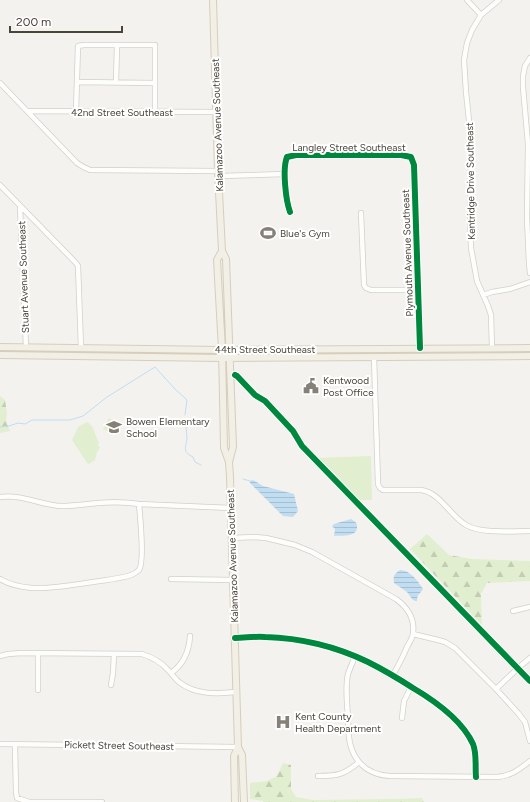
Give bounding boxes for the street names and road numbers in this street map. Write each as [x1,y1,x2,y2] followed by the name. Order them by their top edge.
[209,58,226,192] street label: Kalamazoo Avenue Southeast
[71,106,173,119] street label: 42nd Street Southeast
[463,122,478,240] street label: Kentridge Drive Southeast
[292,141,406,154] street label: Langley Street Southeast
[399,189,416,317] street label: Plymouth Avenue Southeast
[15,220,32,333] street label: Stuart Avenue Southeast
[215,343,316,356] street label: 44th Street Southeast
[224,489,241,623] street label: Kalamazoo Avenue Southeast
[64,738,174,753] street label: Pickett Street Southeast

